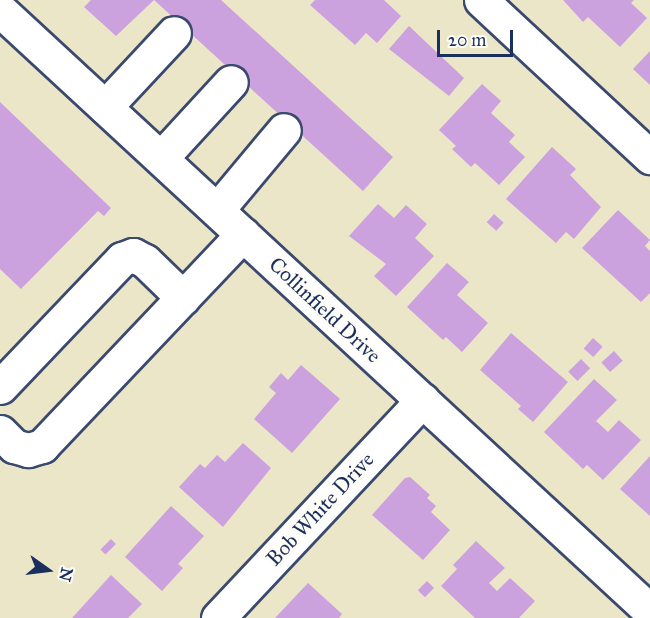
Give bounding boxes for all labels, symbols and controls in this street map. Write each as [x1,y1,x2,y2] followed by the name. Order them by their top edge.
[440,18,516,56] scale bar
[448,29,486,51] text: 20 m
[264,252,386,368] street label: Collinfield Drive
[261,447,379,571] street label: Bob White Drive
[18,540,78,600] north arrow
[55,566,77,583] text: N

